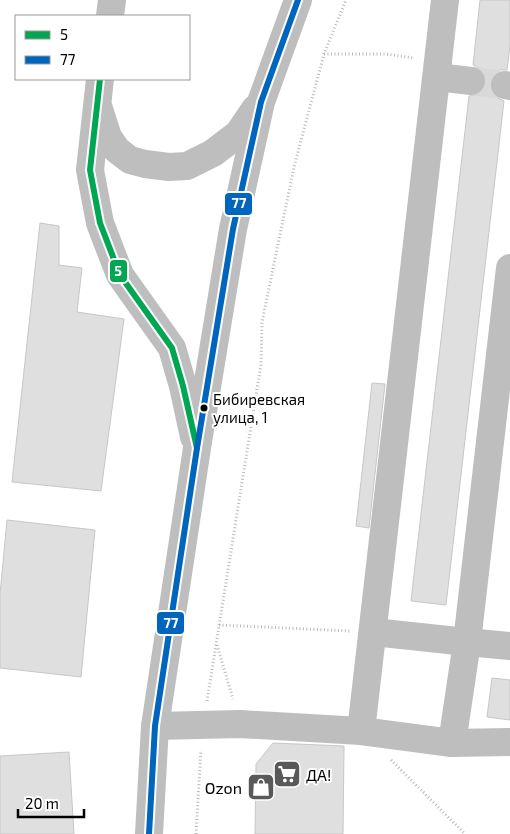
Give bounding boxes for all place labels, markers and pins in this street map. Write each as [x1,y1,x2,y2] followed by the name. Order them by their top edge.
[213,390,305,427] place label: Бибиревская улица, 1
[199,403,209,413] marker: Бибиревская улица, 1
[272,759,302,789] supermarket icon: ДА!
[306,765,331,784] place label: ДА!
[246,772,276,802] shop icon: Ozon
[205,778,242,797] place label: Ozon

